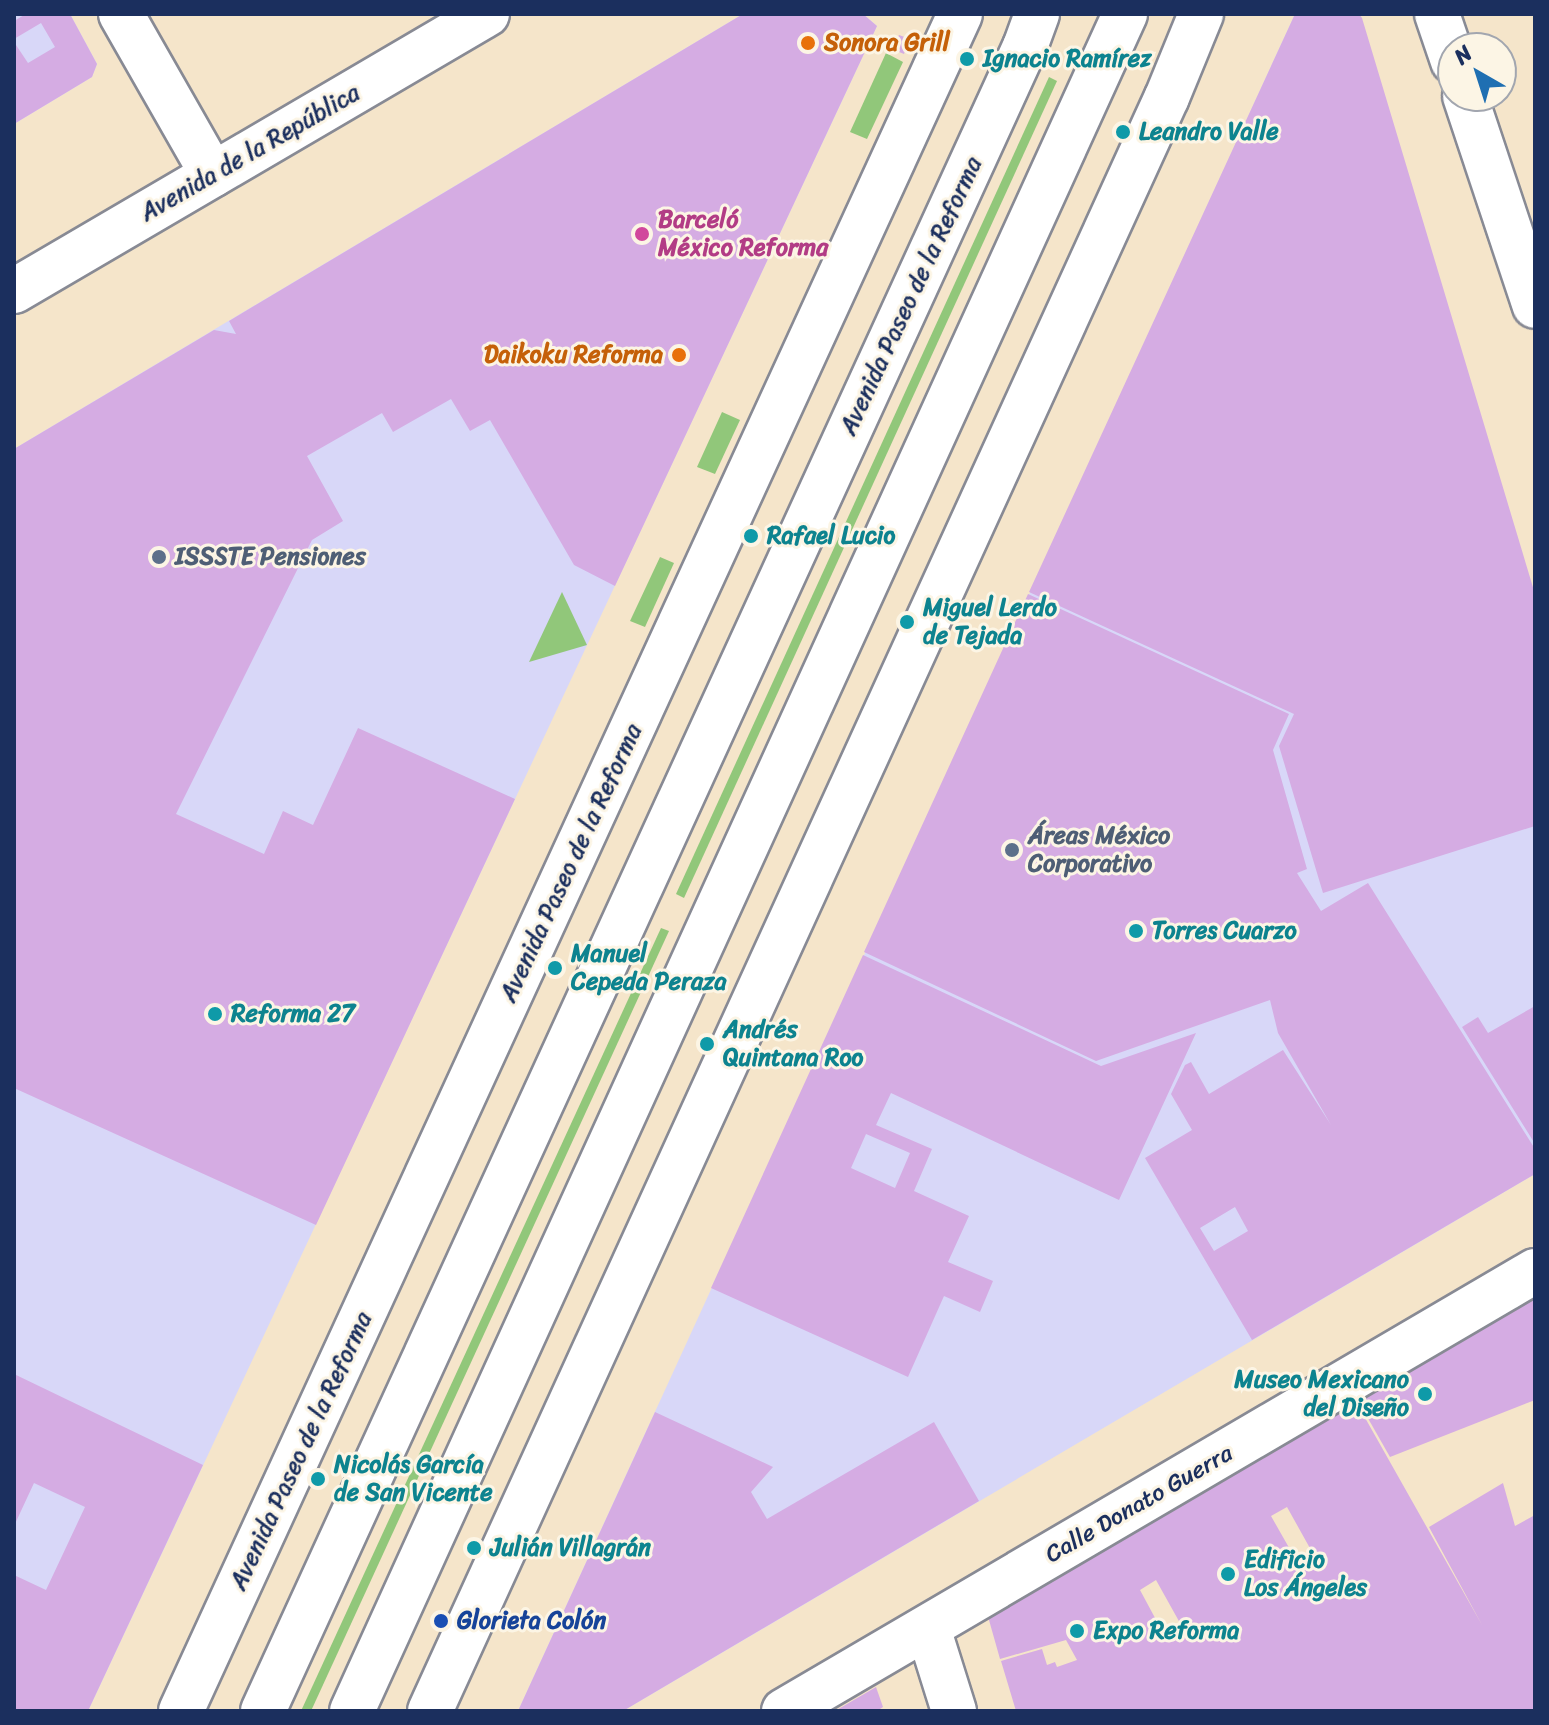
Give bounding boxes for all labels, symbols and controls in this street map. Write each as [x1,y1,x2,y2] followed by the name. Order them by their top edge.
[824,29,950,57] place label: Sonora Grill
[1437,32,1517,112] north arrow
[799,34,817,52] marker: Sonora Grill
[1445,35,1481,74] text: N
[983,45,1152,73] place label: Ignacio Ramírez
[958,50,976,68] marker: Ignacio Ramírez
[135,78,365,228] street label: Avenida de la República
[1139,118,1279,146] place label: Leandro Valle
[1114,123,1132,141] marker: Leandro Valle
[834,152,988,440] street label: Avenida Paseo de la Reforma
[658,206,829,262] place label: Barceló México Reforma
[633,225,651,243] marker: Barceló México Reforma
[483,341,663,369] place label: Daikoku Reforma
[670,346,688,364] marker: Daikoku Reforma
[767,522,895,550] place label: Rafael Lucio
[742,527,760,545] marker: Rafael Lucio
[175,543,366,571] place label: ISSSTE Pensiones
[150,548,168,566] marker: ISSSTE Pensiones
[923,594,1057,650] place label: Miguel Lerdo de Tejada
[898,613,916,631] marker: Miguel Lerdo de Tejada
[494,719,648,1007] street label: Avenida Paseo de la Reforma
[1028,822,1170,878] place label: Áreas México Corporativo
[1003,841,1021,859] marker: Áreas México Corporativo
[1152,917,1296,945] place label: Torres Cuarzo
[1127,922,1145,940] marker: Torres Cuarzo
[571,940,726,996] place label: Manuel Cepeda Peraza
[546,959,564,977] marker: Manuel Cepeda Peraza
[231,1000,355,1028] place label: Reforma 27
[206,1005,224,1023] marker: Reforma 27
[723,1016,864,1072] place label: Andrés Quintana Roo
[698,1035,716,1053] marker: Andrés Quintana Roo
[224,1307,378,1595] street label: Avenida Paseo de la Reforma
[1235,1366,1409,1422] place label: Museo Mexicano del Diseño
[1416,1385,1434,1403] marker: Museo Mexicano del Diseño
[1040,1439,1238,1569] street label: Calle Donato Guerra
[334,1451,491,1507] place label: Nicolás García de San Vicente
[309,1470,327,1488] marker: Nicolás García de San Vicente
[490,1534,652,1562] place label: Julián Villagrán
[465,1539,483,1557] marker: Julián Villagrán
[1244,1546,1368,1602] place label: Edificio Los Ángeles
[1219,1565,1237,1583] marker: Edificio Los Ángeles
[457,1607,606,1635] place label: Glorieta Colón
[432,1612,450,1630] marker: Glorieta Colón
[1093,1617,1240,1645] place label: Expo Reforma
[1068,1622,1086,1640] marker: Expo Reforma

